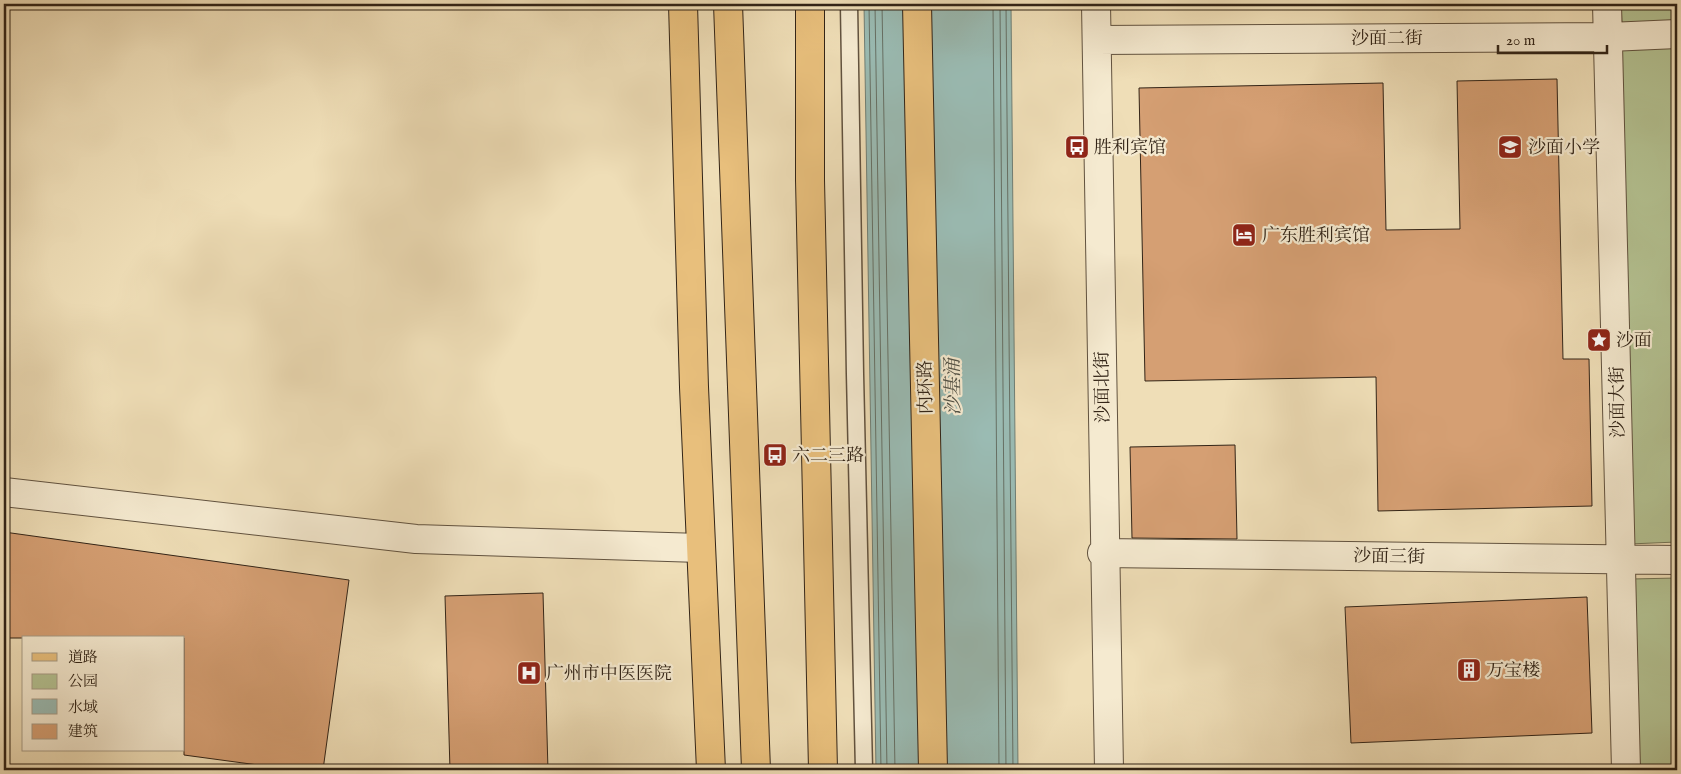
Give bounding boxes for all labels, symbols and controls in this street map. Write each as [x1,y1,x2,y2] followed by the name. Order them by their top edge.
[1498,22,1607,54] scale bar
[1351,28,1423,51] street label: 沙面二街
[1506,31,1536,50] text: 20 m
[1064,134,1090,160] bus stop icon: 胜利宾馆
[1497,134,1523,160] school or university icon: 沙面小学
[1094,137,1166,160] place label: 胜利宾馆
[1528,137,1600,160] place label: 沙面小学
[1231,222,1257,248] hotel icon: 广东胜利宾馆
[1262,225,1370,248] place label: 广东胜利宾馆
[1586,327,1612,353] place icon: 沙面
[1616,330,1652,353] place label: 沙面
[1091,351,1116,423] street label: 沙面北街
[941,356,966,416] water label: 沙基涌
[915,360,938,414] street label: 内环路
[1606,366,1631,438] street label: 沙面大街
[762,442,788,468] bus stop icon: 六二三路
[792,445,864,468] place label: 六二三路
[1353,545,1425,570] street label: 沙面三街
[22,636,185,752] legend
[68,648,98,667] text: 道路
[1456,657,1482,683] building icon: 万宝楼
[516,660,542,686] hospital icon: 广州市中医医院
[1486,660,1540,683] place label: 万宝楼
[546,663,672,686] place label: 广州市中医医院
[68,672,98,691] text: 公园
[68,698,98,717] text: 水域
[68,722,98,741] text: 建筑

